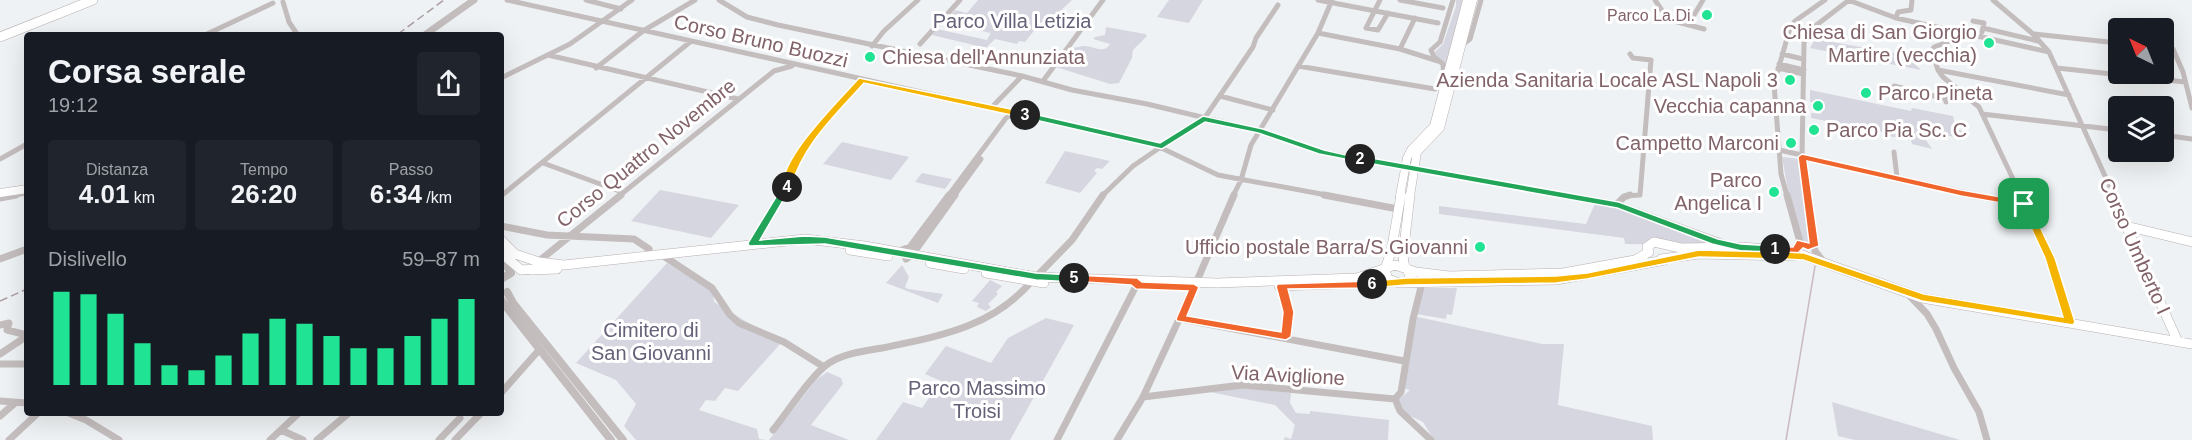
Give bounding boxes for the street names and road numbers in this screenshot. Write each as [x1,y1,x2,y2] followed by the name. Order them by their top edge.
[672,10,850,72] street label: Corso Bruno Buozzi
[552,74,740,232] street label: Corso Quattro Novembre
[2095,175,2175,317] street label: Corso Umberto I
[1231,361,1345,389] street label: Via Aviglione

